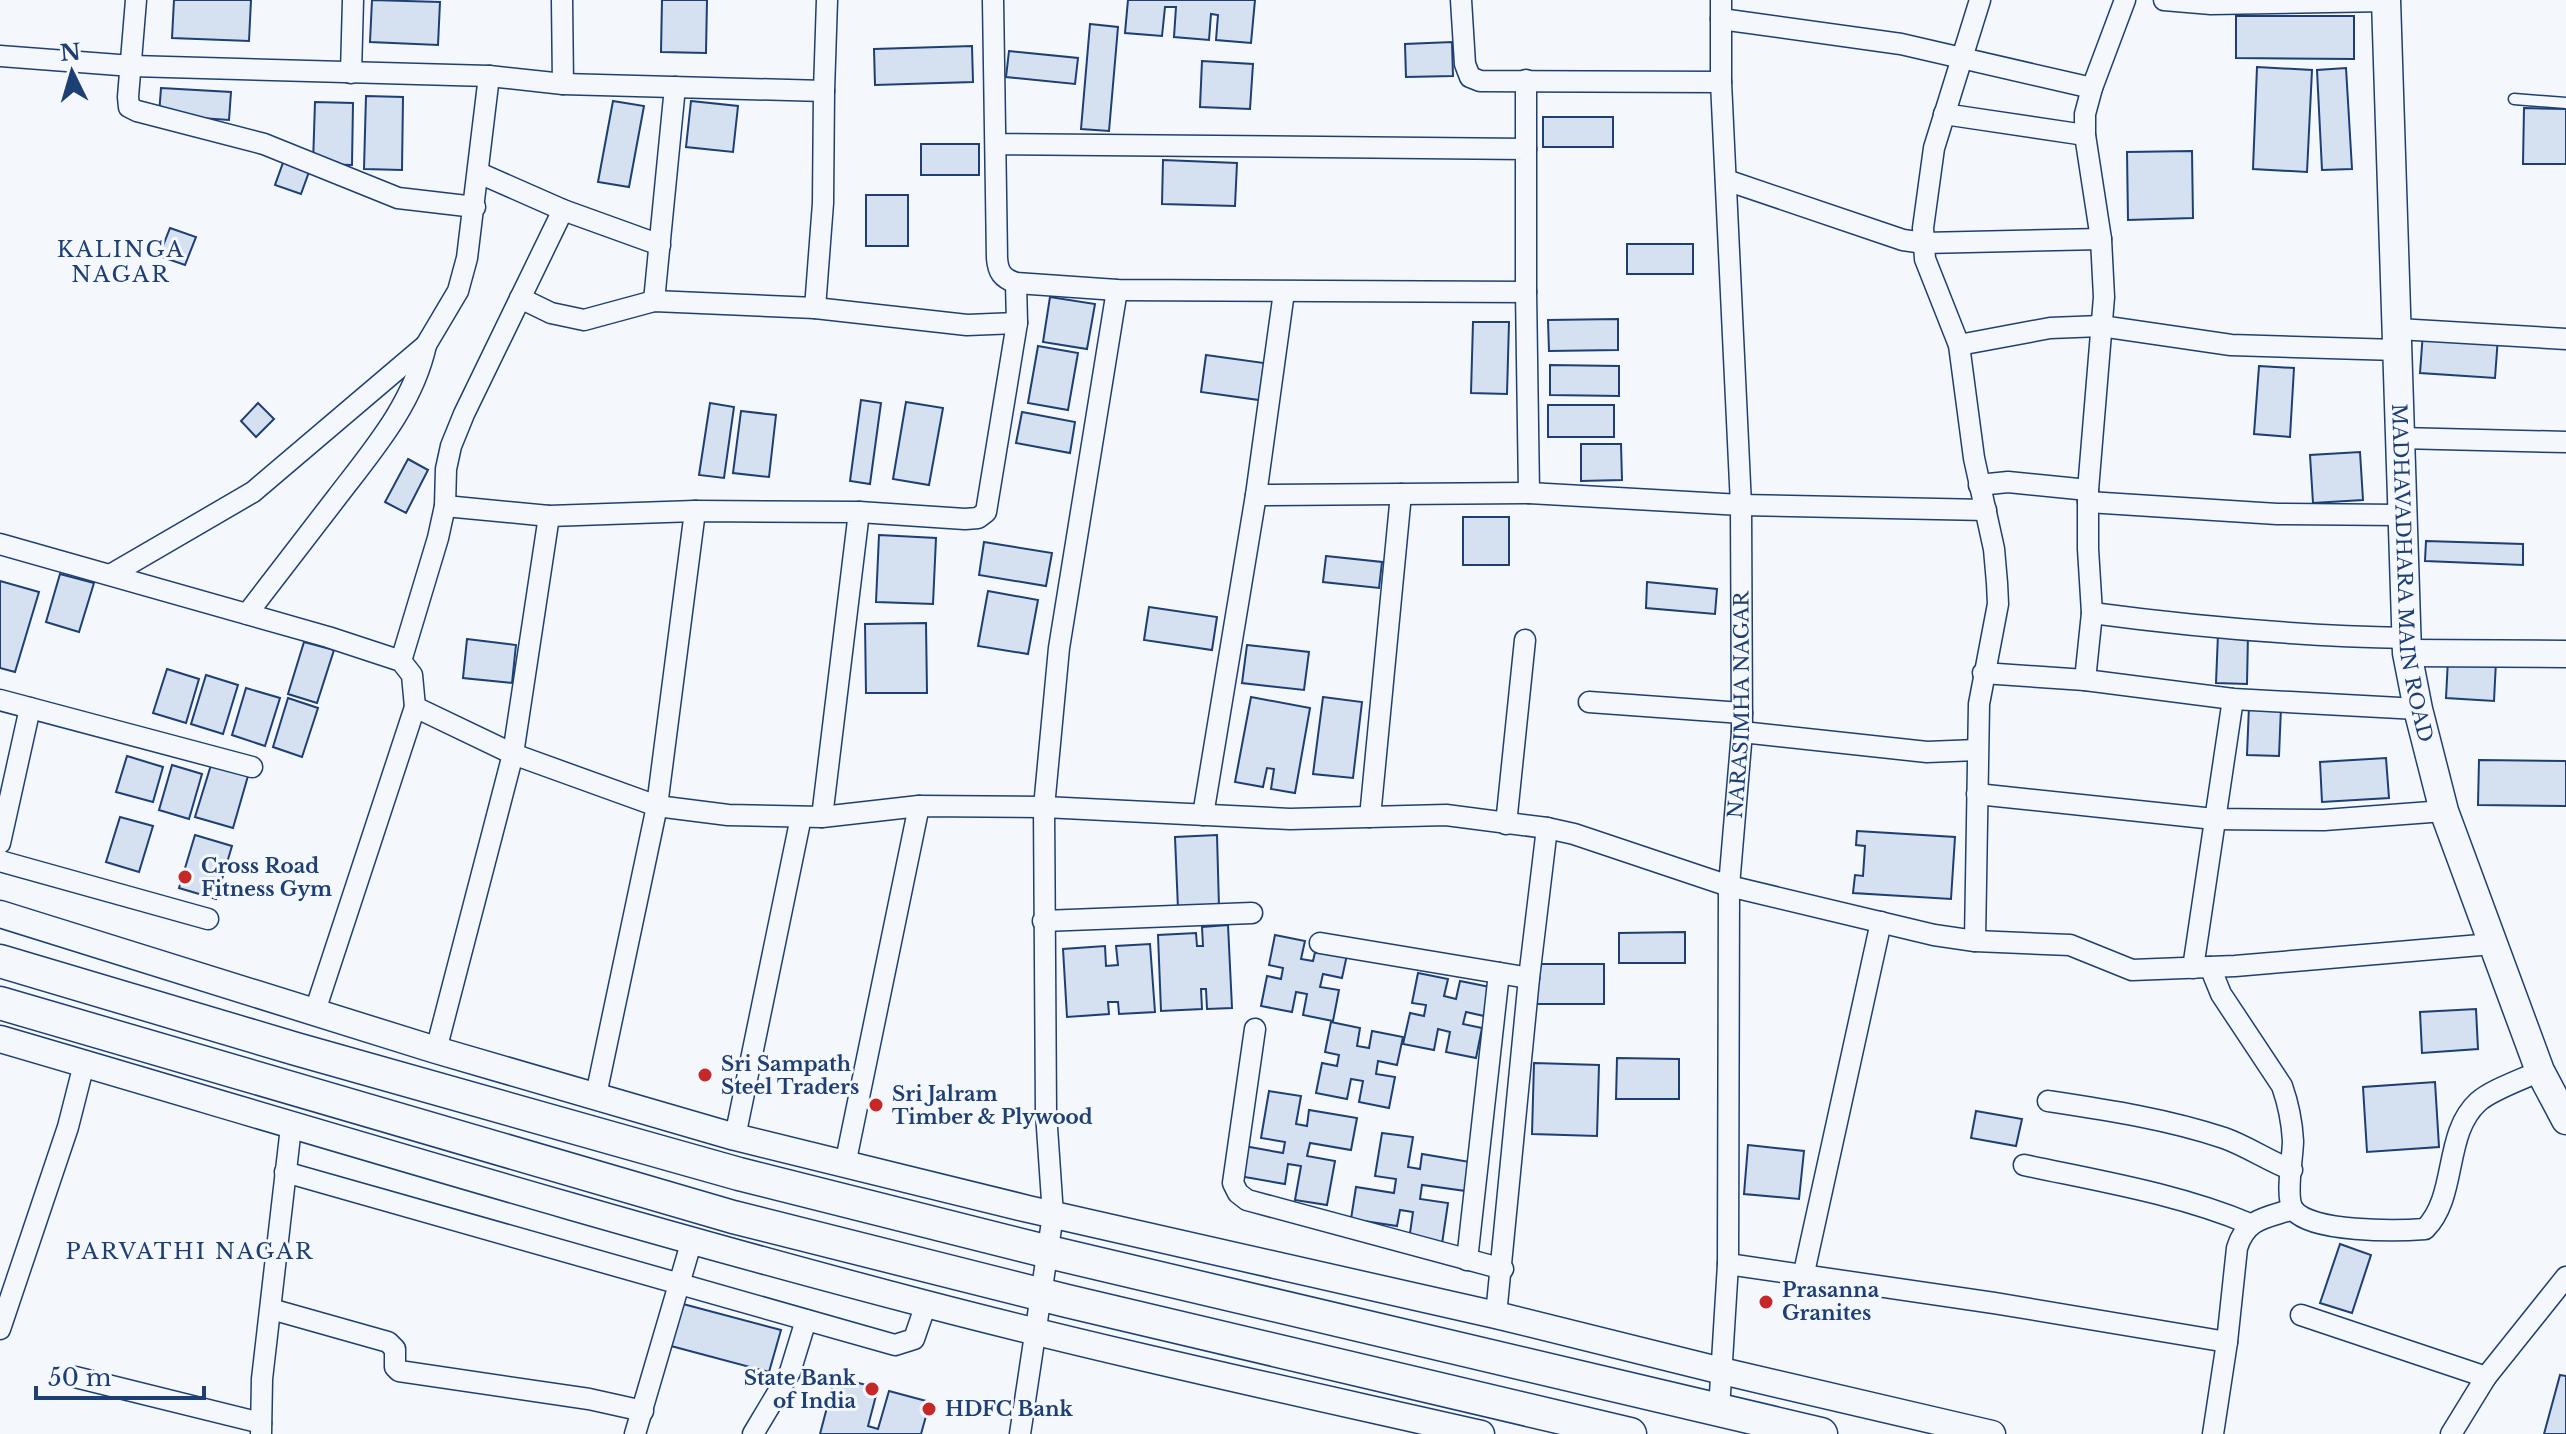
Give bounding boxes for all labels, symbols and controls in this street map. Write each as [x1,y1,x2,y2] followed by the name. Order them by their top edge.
[32,32,112,112] north arrow
[59,38,82,67] text: N
[57,236,185,288] district label: KALINGA NAGAR
[2387,403,2438,745] street label: MADHAVADHARA MAIN ROAD
[1723,590,1754,819] street label: NARASIMHA NAGAR
[201,854,332,901] place label: Cross Road Fitness Gym
[176,868,194,886] marker: Cross Road Fitness Gym
[721,1052,859,1099] place label: Sri Sampath Steel Traders
[696,1066,714,1084] marker: Sri Sampath Steel Traders
[892,1082,1093,1129] place label: Sri Jalram Timber & Plywood
[867,1096,885,1114] marker: Sri Jalram Timber & Plywood
[66,1238,314,1265] district label: PARVATHI NAGAR
[1782,1278,1880,1325] place label: Prasanna Granites
[1757,1293,1775,1311] marker: Prasanna Granites
[36,1350,204,1400] scale bar
[48,1363,112,1392] text: 50 m
[744,1366,857,1413] place label: State Bank of India
[863,1380,881,1398] marker: State Bank of India
[945,1397,1074,1421] place label: HDFC Bank
[920,1400,938,1418] marker: HDFC Bank

